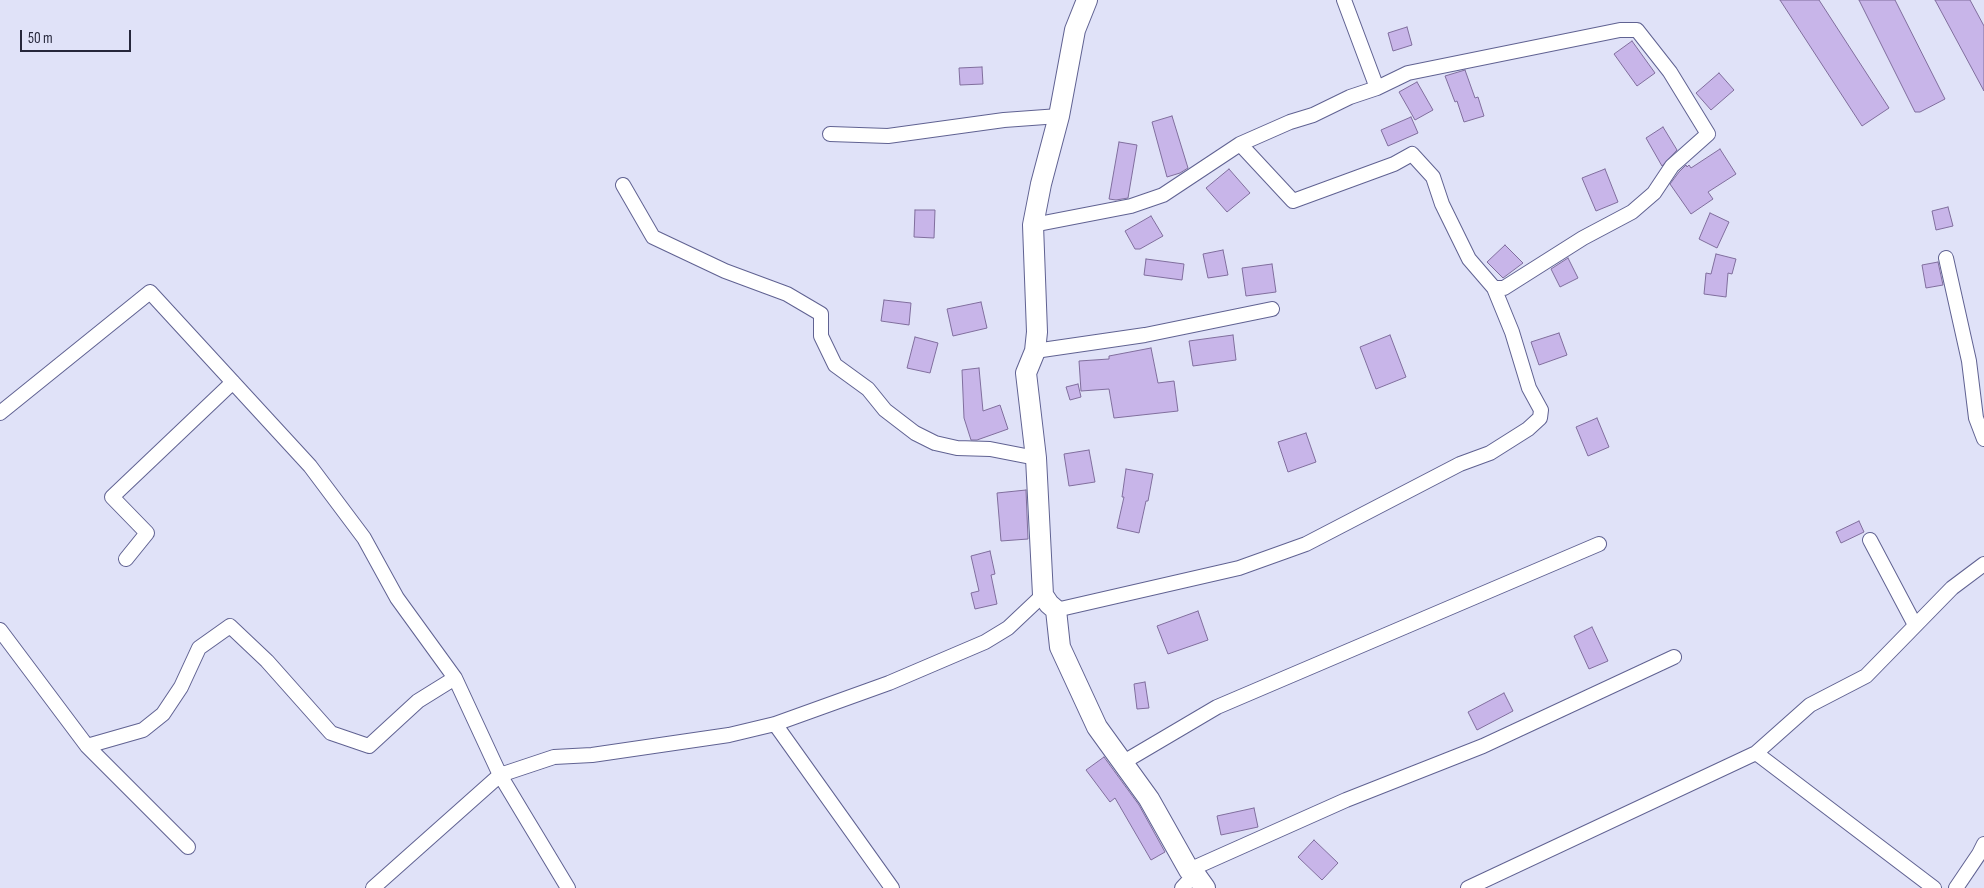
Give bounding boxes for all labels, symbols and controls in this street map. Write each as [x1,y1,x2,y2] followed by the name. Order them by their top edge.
[22,20,134,52] scale bar
[28,29,53,48] text: 50 m

